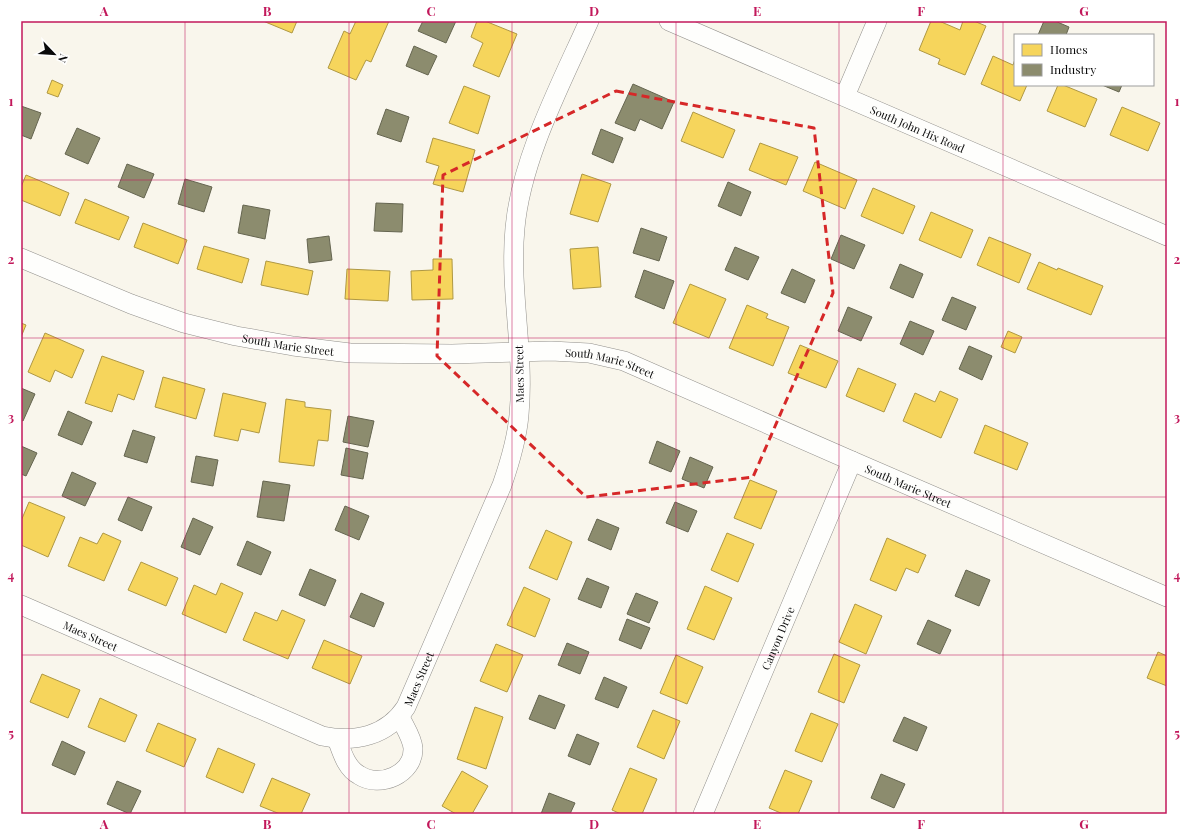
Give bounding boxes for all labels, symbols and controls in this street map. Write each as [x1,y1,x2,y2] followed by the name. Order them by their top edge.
[99,2,109,19] text: A
[263,2,272,19] text: B
[426,2,436,19] text: C
[589,2,599,19] text: D
[753,2,761,19] text: E
[917,2,925,19] text: F
[1079,2,1089,19] text: G
[34,34,74,74] north arrow
[1014,34,1154,86] legend
[1050,41,1088,57] text: Homes
[55,52,72,65] text: N
[1050,61,1096,77] text: Industry
[9,92,14,109] text: 1
[1175,92,1180,109] text: 1
[868,101,968,156] street label: South John Hix Road
[8,250,15,267] text: 2
[1174,250,1181,267] text: 2
[241,330,335,358] street label: South Marie Street
[565,344,657,381] street label: South Marie Street
[511,345,527,403] street label: Maes Street
[8,408,14,425] text: 3
[1174,408,1180,425] text: 3
[863,460,954,511] street label: South Marie Street
[8,566,15,583] text: 4
[1174,566,1181,583] text: 4
[757,604,797,672] street label: Canyon Drive
[61,617,120,654] street label: Maes Street
[400,649,437,708] street label: Maes Street
[8,724,14,741] text: 5
[1174,724,1180,741] text: 5
[99,815,109,832] text: A
[263,815,272,832] text: B
[426,815,436,832] text: C
[589,815,599,832] text: D
[753,815,761,832] text: E
[917,815,925,832] text: F
[1079,815,1089,832] text: G

